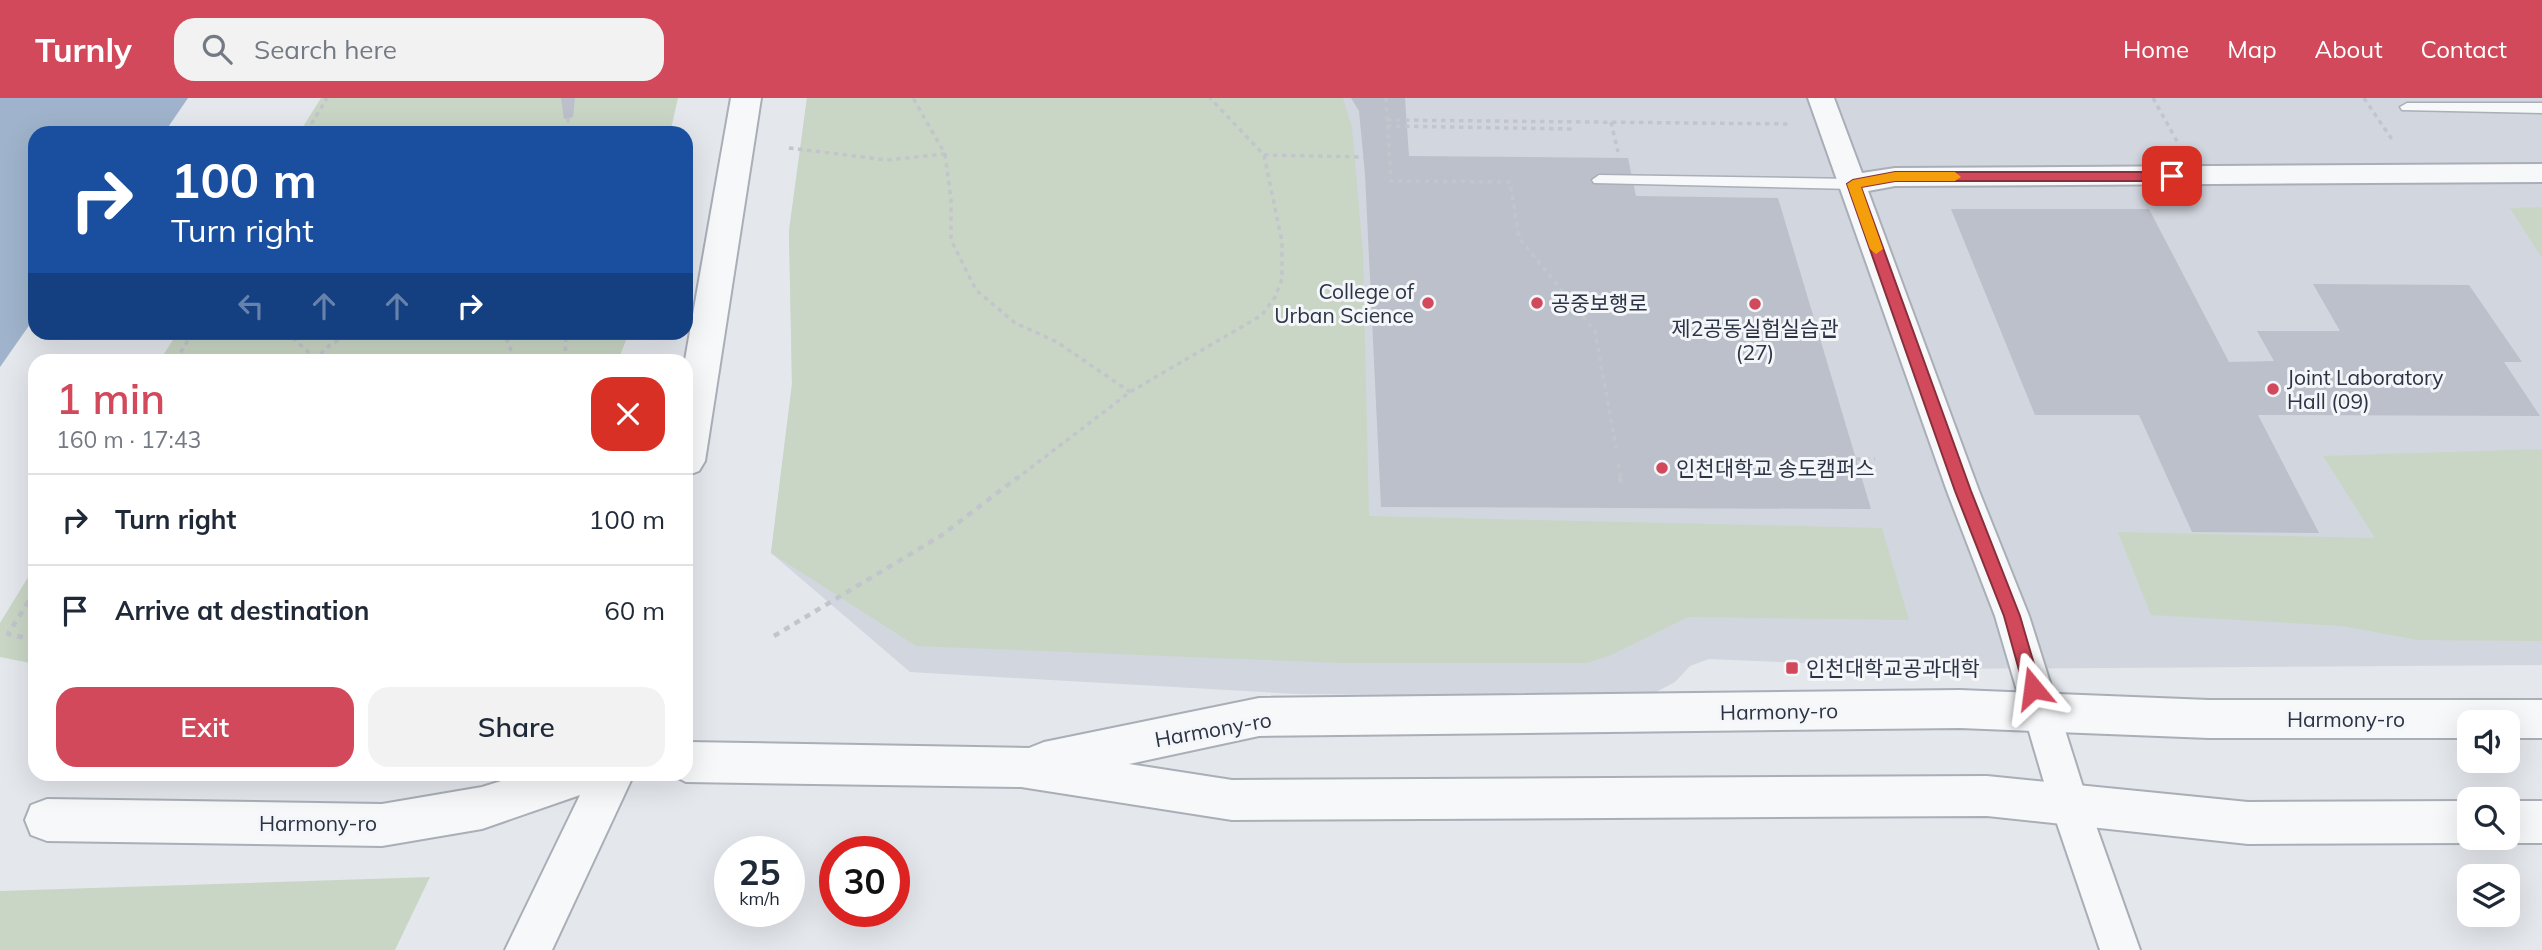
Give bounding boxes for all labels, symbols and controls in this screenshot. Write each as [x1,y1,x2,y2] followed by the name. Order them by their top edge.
[174,18,664,81] search box
[35,29,132,70] text: Turnly
[198,30,236,68] icon: search
[254,33,397,66] text: Search here
[2123,34,2189,64] text: Home
[2227,34,2277,64] text: Map
[2315,34,2383,64] text: About
[2421,34,2507,64] text: Contact
[2142,146,2202,206] pin
[171,149,317,210] text: 100 m
[56,154,147,245] icon: right
[2153,157,2191,195] icon: arrive
[171,210,314,250] text: Turn right
[1274,278,1415,328] place label: College of Urban Science
[232,287,270,325] icon: left
[305,287,343,325] icon: ahead
[378,287,416,325] icon: ahead
[451,287,489,325] icon: right
[1551,290,1648,316] place label: 공중보행로
[1420,295,1436,311] marker: College of Urban Science
[1529,295,1545,311] marker: 공중보행로
[1747,296,1763,312] marker: 제2공동실험실습관 (27)
[1671,315,1839,365] place label: 제2공동실험실습관 (27)
[2287,364,2443,414] place label: Joint Laboratory Hall (09)
[56,372,165,425] text: 1 min
[591,377,665,451] button: close
[2265,381,2281,397] marker: Joint Laboratory Hall (09)
[56,425,201,454] text: 160 m · 17:43
[1676,455,1875,481] place label: 인천대학교 송도캠퍼스
[1654,460,1670,476] marker: 인천대학교 송도캠퍼스
[56,501,94,539] icon: right
[115,503,236,536] text: Turn right
[589,503,665,536] text: 100 m
[56,592,94,630] icon: arrive
[115,594,370,627] text: Arrive at destination
[604,594,665,627] text: 60 m
[1996,651,2070,725] position arrow
[1806,655,1980,681] place label: 인천대학교공과대학
[1784,660,1800,676] marker: 인천대학교공과대학
[56,687,354,767] button: Exit
[368,687,665,767] button: Share
[1720,697,1838,725] street label: Harmony-ro
[1153,706,1273,752] street label: Harmony-ro
[2287,706,2405,732] street label: Harmony-ro
[2457,710,2520,927] map controls
[2457,710,2520,773] button: sound
[2457,787,2520,850] button: search
[259,810,377,836] street label: Harmony-ro
[819,836,910,927] speed limit sign: 30
[738,850,781,894] text: 25
[2457,864,2520,927] button: layers
[739,887,780,910] text: km/h

